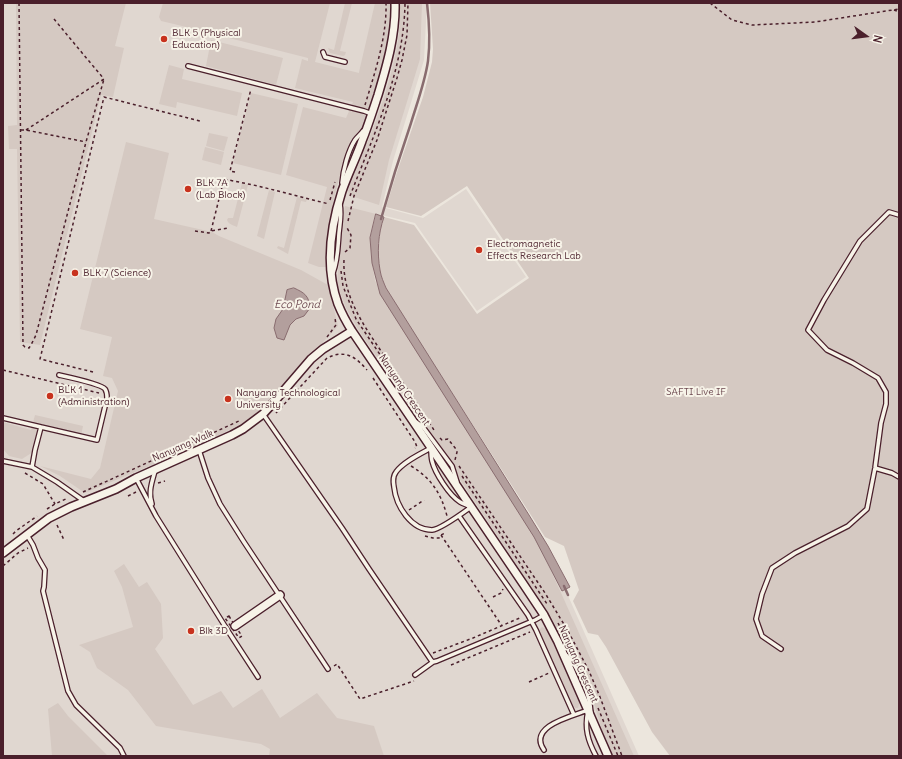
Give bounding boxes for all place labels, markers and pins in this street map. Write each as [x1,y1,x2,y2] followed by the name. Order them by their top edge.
[172,27,241,50] place label: BLK 5 (Physical Education)
[159,34,169,44] marker: BLK 5 (Physical Education)
[196,177,245,200] place label: BLK 7A (Lab Block)
[183,184,193,194] marker: BLK 7A (Lab Block)
[487,238,581,262] place label: Electromagnetic Effects Research Lab
[474,245,484,255] marker: Electromagnetic Effects Research Lab
[83,267,151,279] place label: BLK 7 (Science)
[70,268,80,278] marker: BLK 7 (Science)
[58,384,130,408] place label: BLK 1 (Administration)
[236,387,340,410] place label: Nanyang Technological University
[45,391,55,401] marker: BLK 1 (Administration)
[223,394,233,404] marker: Nanyang Technological University
[199,625,228,637] place label: Blk 3D
[186,626,196,636] marker: Blk 3D

